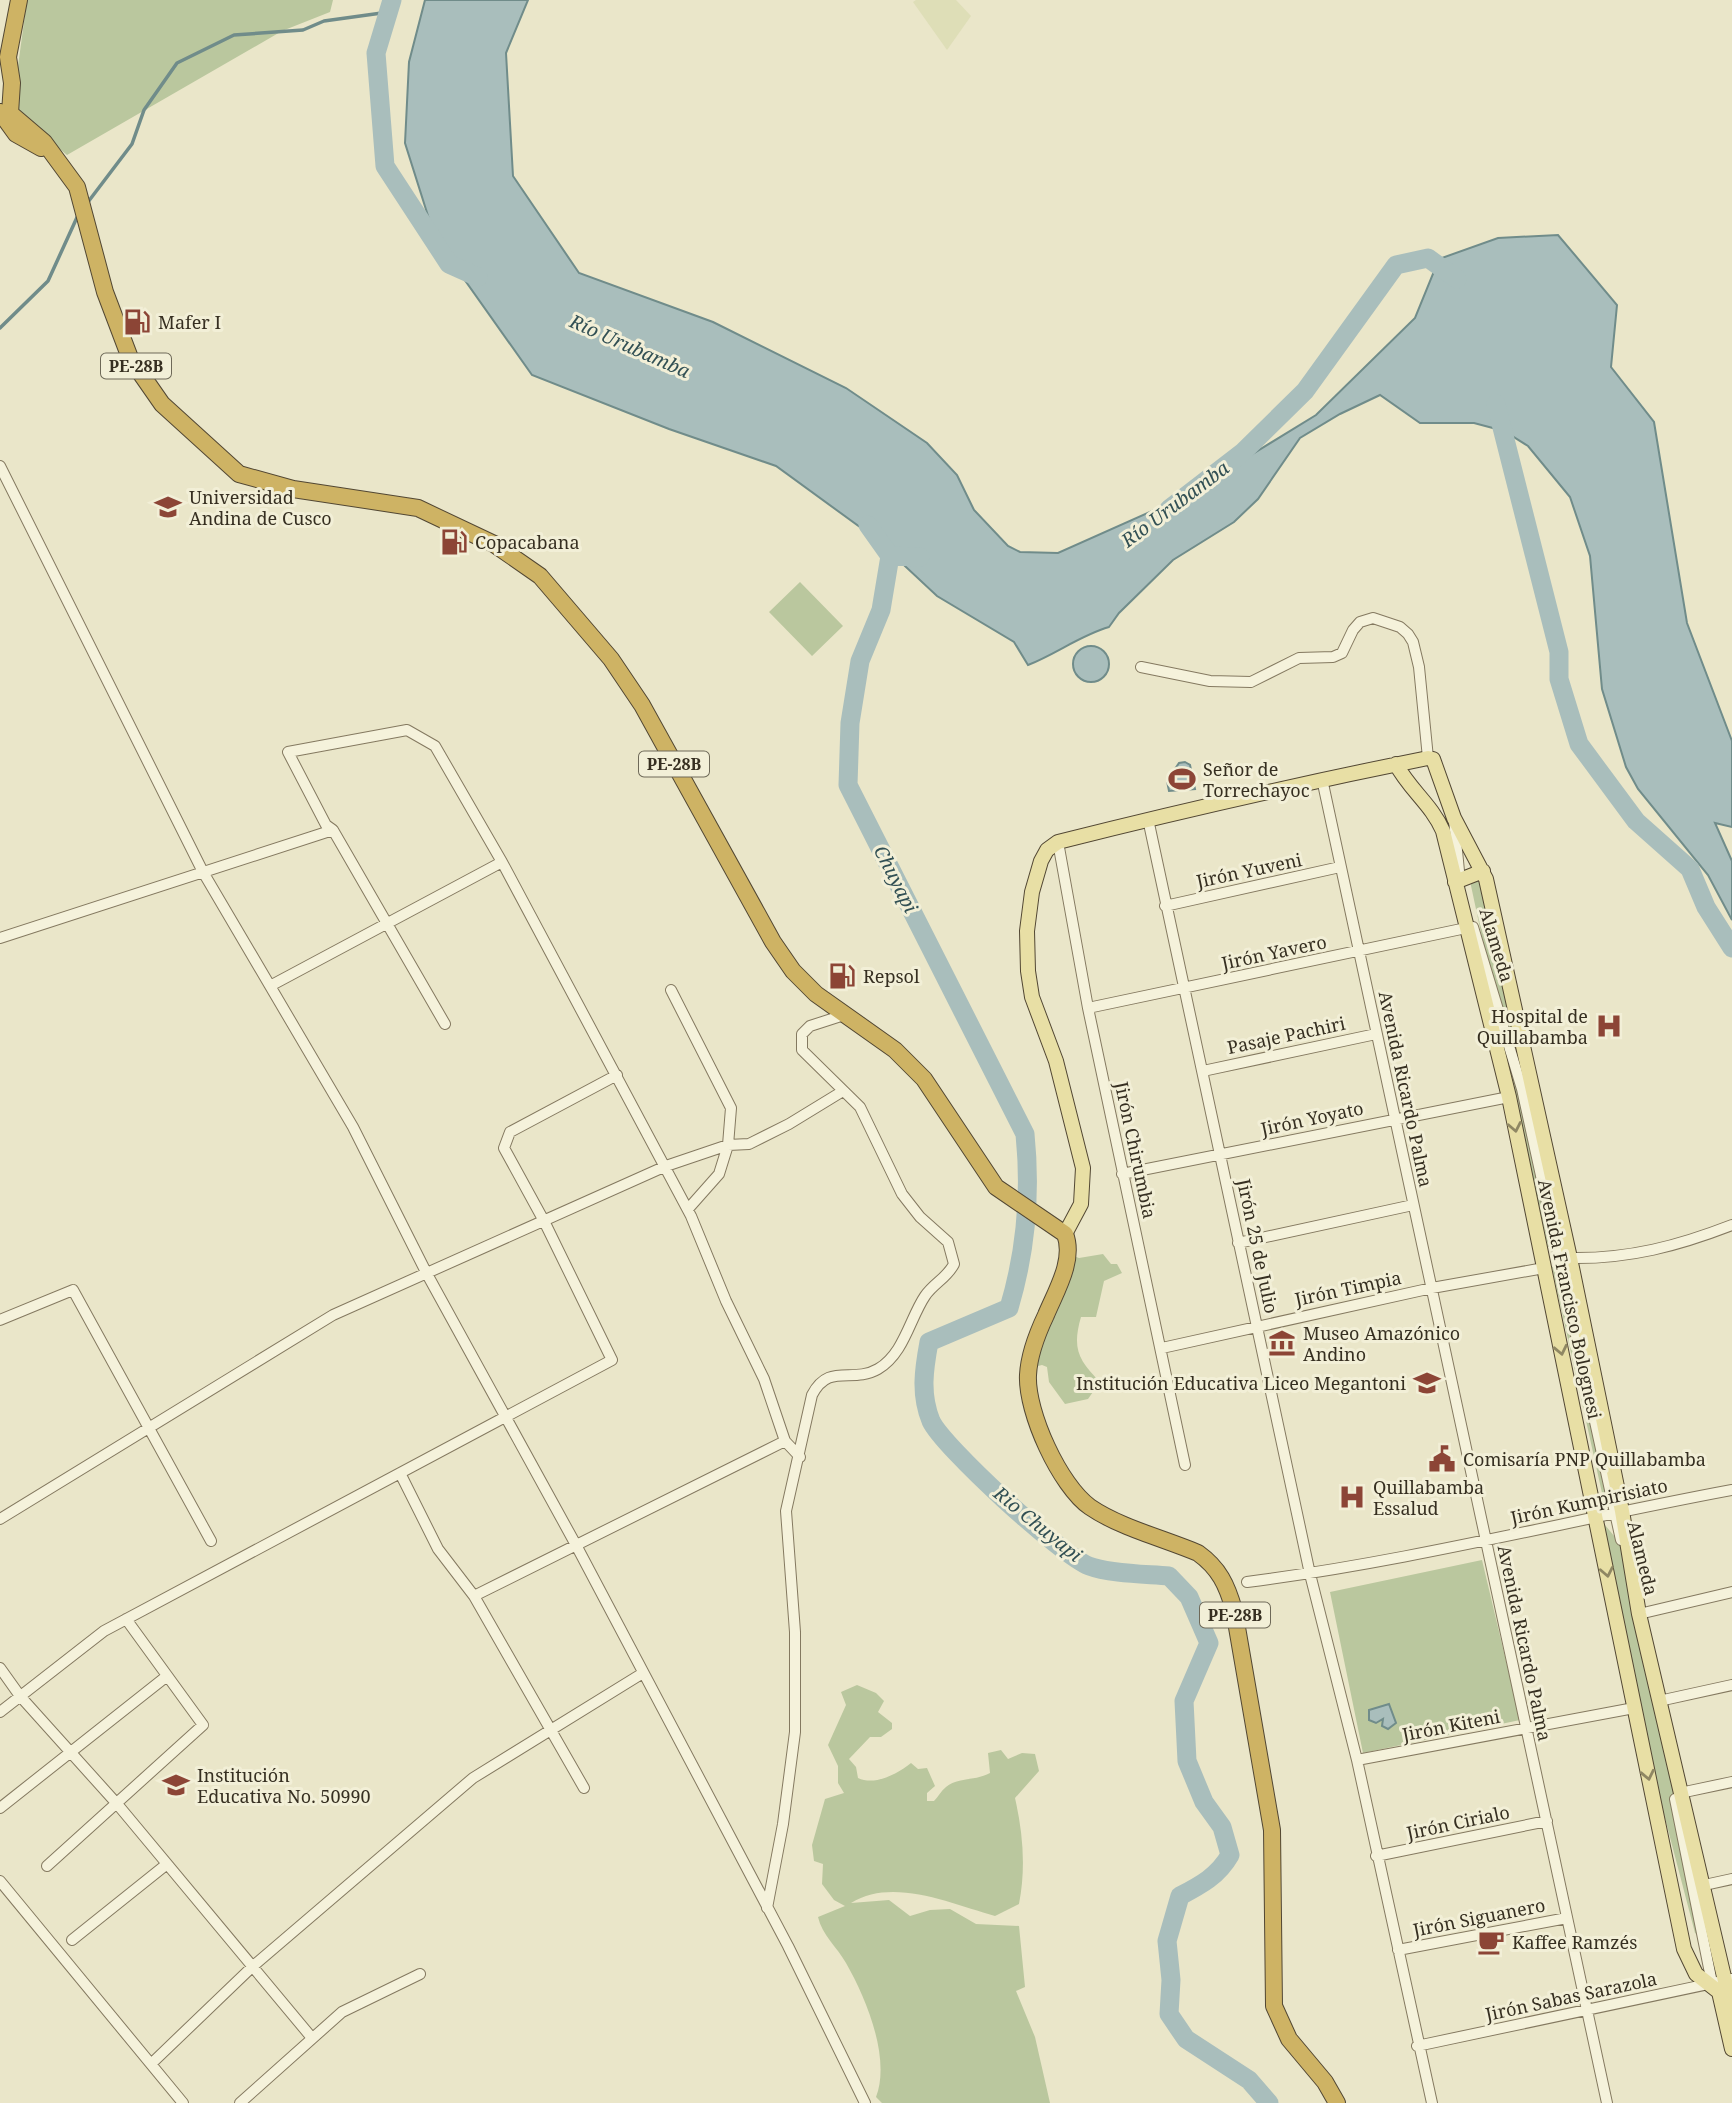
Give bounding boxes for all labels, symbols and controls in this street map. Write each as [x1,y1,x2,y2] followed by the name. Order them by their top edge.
[122,307,152,337] fuel station icon: Mafer I
[565,308,694,384] water label: Río Urubamba
[158,310,221,334] place label: Mafer I
[101,354,171,378] road number: PE-28B
[1115,455,1234,554] water label: Río Urubamba
[189,485,332,530] place label: Universidad Andina de Cusco
[153,492,183,522] school or university icon: Universidad Andina de Cusco
[439,527,469,557] fuel station icon: Copacabana
[475,530,580,554] place label: Copacabana
[639,751,709,776] road number: PE-28B
[1203,757,1310,802] place label: Señor de Torrechayoc
[1167,764,1197,794] sports icon: Señor de Torrechayoc
[868,841,924,917] water label: Chuyapi
[1193,847,1304,893] street label: Jirón Yuveni
[1474,905,1520,985] street label: Alameda
[1218,929,1329,975] street label: Jirón Yavero
[827,961,857,991] fuel station icon: Repsol
[863,964,920,988] place label: Repsol
[1373,989,1439,1189] street label: Avenida Ricardo Palma
[1477,1004,1588,1049] place label: Hospital de Quillabamba
[1225,1011,1348,1059] street label: Pasaje Pachiri
[1594,1011,1624,1041] hospital icon: Hospital de Quillabamba
[1110,1078,1162,1221] street label: Jirón Chirumbia
[1257,1095,1366,1141] street label: Jirón Yoyato
[1507,1121,1522,1133] one-way arrow
[1232,1175,1284,1316] street label: Jirón 25 de Julio
[1533,1177,1607,1422] street label: Avenida Francisco Bolognesi
[1292,1265,1403,1311] street label: Jirón Timpia
[1303,1321,1460,1366] place label: Museo Amazónico Andino
[1267,1328,1297,1358] museum icon: Museo Amazónico Andino
[1552,1344,1567,1356] one-way arrow
[1412,1368,1442,1398] school or university icon: Institución Educativa Liceo Megantoni
[1076,1371,1406,1395] place label: Institución Educativa Liceo Megantoni
[1427,1444,1457,1474] public building icon: Comisaría PNP Quillabamba
[1463,1447,1706,1471] place label: Comisaría PNP Quillabamba
[1507,1473,1670,1530] street label: Jirón Kumpirisiato
[1373,1475,1484,1520] place label: Quillabamba Essalud
[988,1480,1088,1568] water label: Rio Chuyapi
[1337,1482,1367,1512] hospital icon: Quillabamba Essalud
[1622,1518,1664,1598] street label: Alameda
[1492,1543,1558,1743] street label: Avenida Ricardo Palma
[1599,1566,1614,1578] one-way arrow
[1200,1602,1270,1628] road number: PE-28B
[1399,1704,1502,1746] street label: Jirón Kiteni
[197,1763,371,1808] place label: Institución Educativa No. 50990
[1640,1769,1655,1781] one-way arrow
[161,1770,191,1800] school or university icon: Institución Educativa No. 50990
[1403,1799,1512,1845] street label: Jirón Cirialo
[1410,1892,1547,1942] street label: Jirón Siguanero
[1476,1927,1506,1957] cafe icon: Kaffee Ramzés
[1512,1930,1637,1954] place label: Kaffee Ramzés
[1482,1966,1659,2026] street label: Jirón Sabas Sarazola

